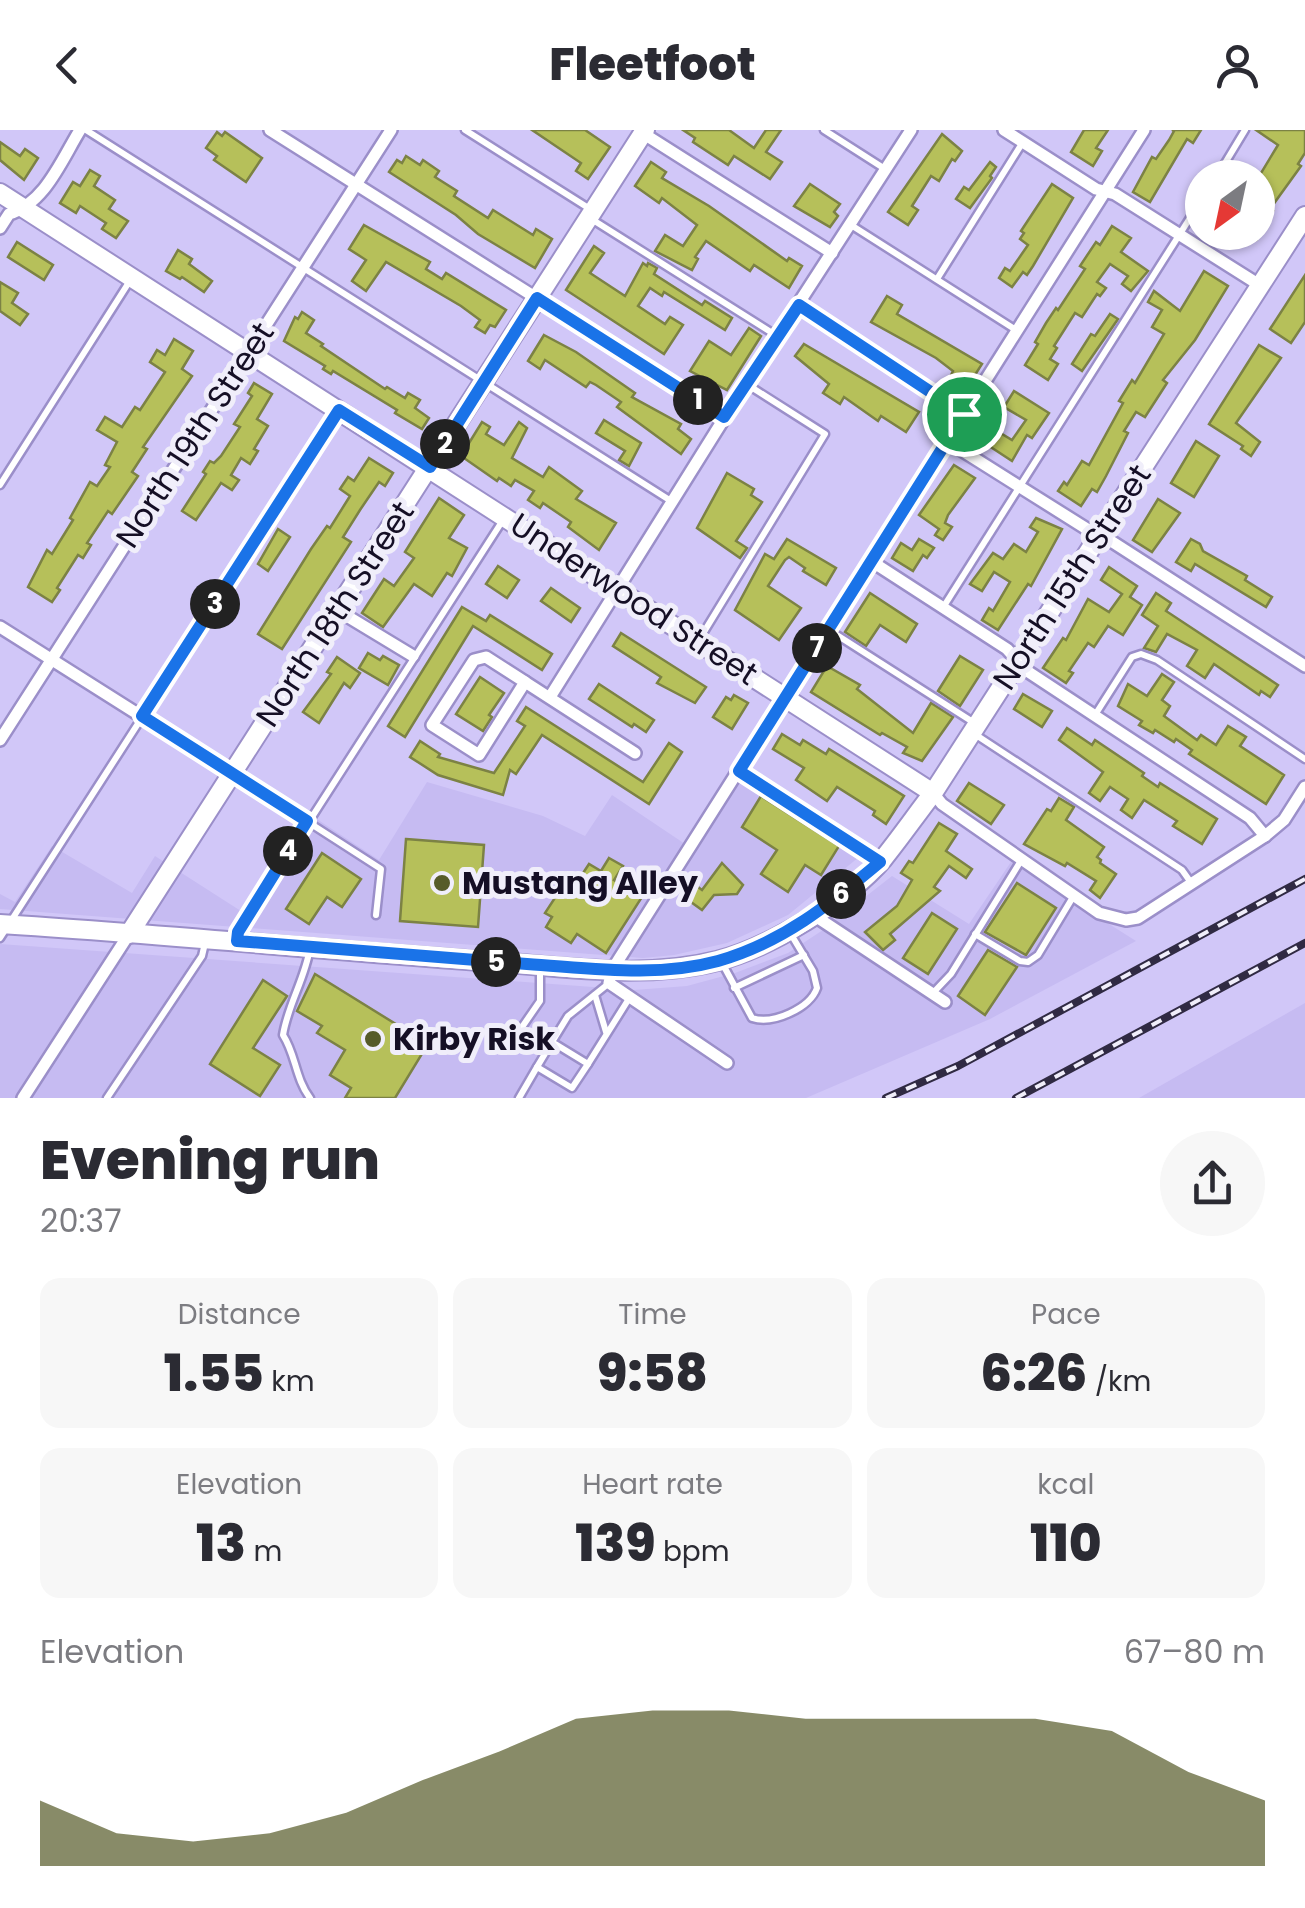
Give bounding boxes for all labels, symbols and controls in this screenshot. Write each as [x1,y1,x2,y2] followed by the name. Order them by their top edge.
[549,33,756,96] text: Fleetfoot
[40,38,95,93] icon: back
[1210,38,1265,93] icon: person
[1185,160,1275,250] north arrow
[1185,160,1275,250] map controls
[105,313,284,556] street label: North 19th Street
[922,372,1007,457] pin
[673,375,723,425] pin: 1
[693,380,703,419] text: 1
[937,387,992,442] icon: arrive
[420,419,470,469] pin: 2
[437,424,453,463] text: 2
[982,455,1161,698] street label: North 15th Street
[245,492,424,735] street label: North 18th Street
[502,502,767,695] street label: Underwood Street
[190,579,240,629] pin: 3
[207,584,223,623] text: 3
[792,623,842,673] pin: 7
[810,628,824,667] text: 7
[263,826,313,876] pin: 4
[279,831,297,870] text: 4
[462,860,699,905] place label: Mustang Alley
[816,869,866,919] pin: 6
[431,872,453,894] marker: Mustang Alley
[832,874,850,913] text: 6
[471,937,521,987] pin: 5
[487,942,505,981] text: 5
[393,1016,555,1061] place label: Kirby Risk
[362,1028,384,1050] marker: Kirby Risk
[40,1121,380,1198] text: Evening run
[1160,1131,1265,1236] button: share
[40,1198,122,1243] text: 20:37
[178,1295,301,1334] text: Distance
[618,1295,687,1334] text: Time
[1031,1295,1101,1334] text: Pace
[164,1338,264,1409] text: 1.55
[597,1338,708,1409] text: 9:58
[980,1338,1087,1409] text: 6:26
[264,1362,314,1401] text: km
[1087,1362,1151,1401] text: /km
[176,1465,302,1504] text: Elevation
[582,1465,723,1504] text: Heart rate
[1037,1465,1094,1504] text: kcal
[196,1508,246,1579] text: 13
[575,1508,655,1579] text: 139
[1030,1508,1102,1579] text: 110
[246,1532,282,1571] text: m
[655,1532,730,1571] text: bpm
[40,1629,184,1674] text: Elevation
[1124,1629,1265,1674] text: 67–80 m

